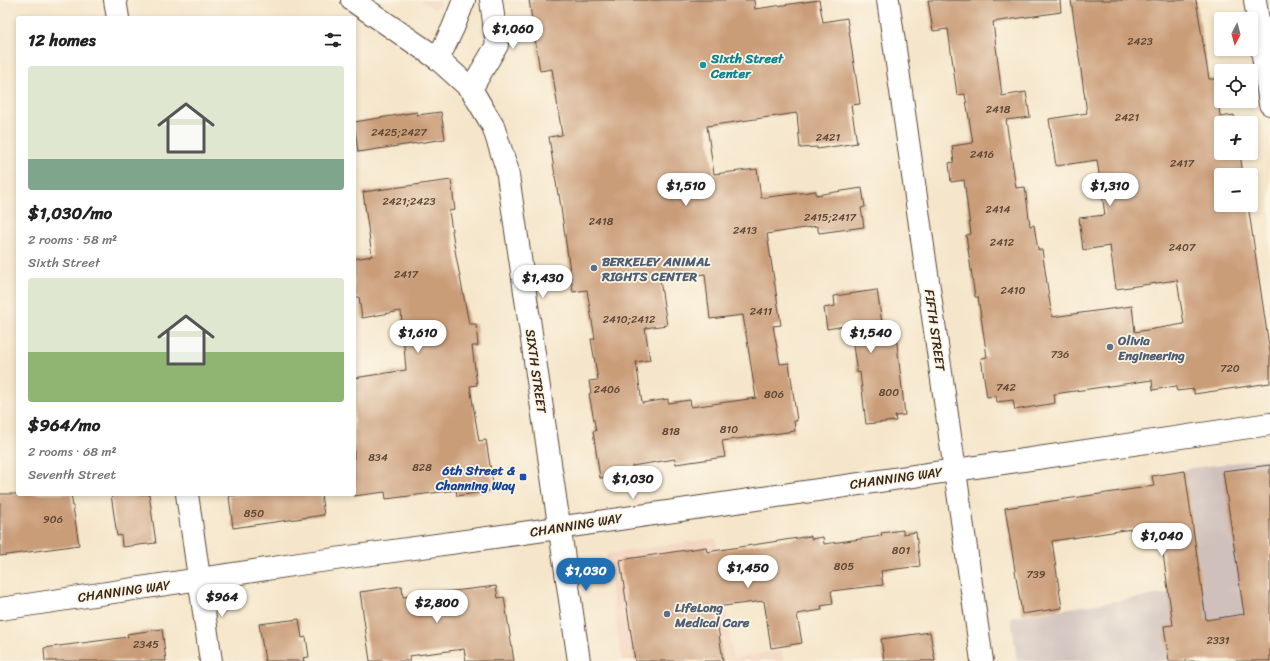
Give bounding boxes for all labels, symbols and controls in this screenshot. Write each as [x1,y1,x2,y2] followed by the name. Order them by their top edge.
[1214,12,1258,56] north arrow
[1214,12,1258,212] map controls
[480,16,546,50] pin: $1,060
[492,17,534,40] text: $1,060
[28,25,96,55] text: 12 homes
[322,29,344,51] icon: filters
[1127,32,1153,51] house number: 2423
[710,47,784,85] place label: Sixth Street Center
[698,60,708,70] marker: Sixth Street Center
[1214,64,1258,108] button: locate
[150,92,222,164] icon: home
[986,100,1011,119] house number: 2418
[1115,108,1139,127] house number: 2421
[1214,116,1258,160] button: +
[371,123,427,142] house number: 2425;2427
[816,128,840,147] house number: 2421
[970,145,994,164] house number: 2416
[1170,154,1195,173] house number: 2417
[1214,168,1258,212] button: −
[653,173,719,207] pin: $1,510
[1077,173,1143,207] pin: $1,310
[666,174,706,197] text: $1,510
[1091,174,1129,197] text: $1,310
[382,192,436,211] house number: 2421;2423
[28,198,112,228] text: $1,030/mo
[986,200,1011,219] house number: 2414
[804,208,857,227] house number: 2415;2417
[589,212,614,231] house number: 2418
[733,221,757,240] house number: 2413
[28,228,117,251] text: 2 rooms · 58 m²
[990,233,1015,252] house number: 2412
[1169,238,1196,257] house number: 2407
[601,250,711,288] place label: BERKELEY ANIMAL RIGHTS CENTER
[28,251,100,274] text: Sixth Street
[589,263,599,273] marker: BERKELEY ANIMAL RIGHTS CENTER
[394,265,419,284] house number: 2417
[510,265,576,299] pin: $1,430
[522,266,564,289] text: $1,430
[1001,281,1025,300] house number: 2410
[918,288,952,373] street label: FIFTH STREET
[750,302,773,321] house number: 2411
[150,304,222,376] icon: home
[603,310,656,329] house number: 2410;2412
[385,320,451,354] pin: $1,610
[838,320,904,354] pin: $1,540
[398,321,438,344] text: $1,610
[850,321,892,344] text: $1,540
[519,327,553,416] street label: SIXTH STREET
[1117,329,1185,367] place label: Olivia Engineering
[1105,342,1115,352] marker: Olivia Engineering
[1051,345,1069,364] house number: 736
[1220,359,1240,378] house number: 720
[996,378,1016,397] house number: 742
[594,380,620,399] house number: 2406
[879,383,899,402] house number: 800
[764,385,784,404] house number: 806
[28,410,100,440] text: $964/mo
[720,420,738,439] house number: 810
[662,422,680,441] house number: 818
[28,440,117,463] text: 2 rooms · 68 m²
[368,448,388,467] house number: 834
[412,458,432,477] house number: 828
[435,459,516,497] place label: 6th Street & Channing Way
[848,460,945,496] street label: CHANNING WAY
[28,463,116,486] text: Seventh Street
[600,466,666,500] pin: $1,030
[612,467,654,490] text: $1,030
[518,472,528,482] marker: 6th Street & Channing Way
[244,504,264,523] house number: 850
[528,506,625,544] street label: CHANNING WAY
[43,510,63,529] house number: 906
[1129,523,1195,557] pin: $1,040
[1141,524,1183,547] text: $1,040
[892,541,910,560] house number: 801
[715,555,781,589] pin: $1,450
[727,556,769,579] text: $1,450
[834,557,854,576] house number: 805
[553,558,619,592] pin: $1,030
[565,559,607,582] text: $1,030
[1026,565,1046,584] house number: 739
[76,573,173,609] street label: CHANNING WAY
[198,584,246,618] pin: $964
[206,585,238,608] text: $964
[404,590,470,624] pin: $2,800
[415,591,459,614] text: $2,800
[674,596,750,634] place label: LifeLong Medical Care
[662,609,672,619] marker: LifeLong Medical Care
[1206,631,1230,650] house number: 2331
[133,635,159,654] house number: 2345

